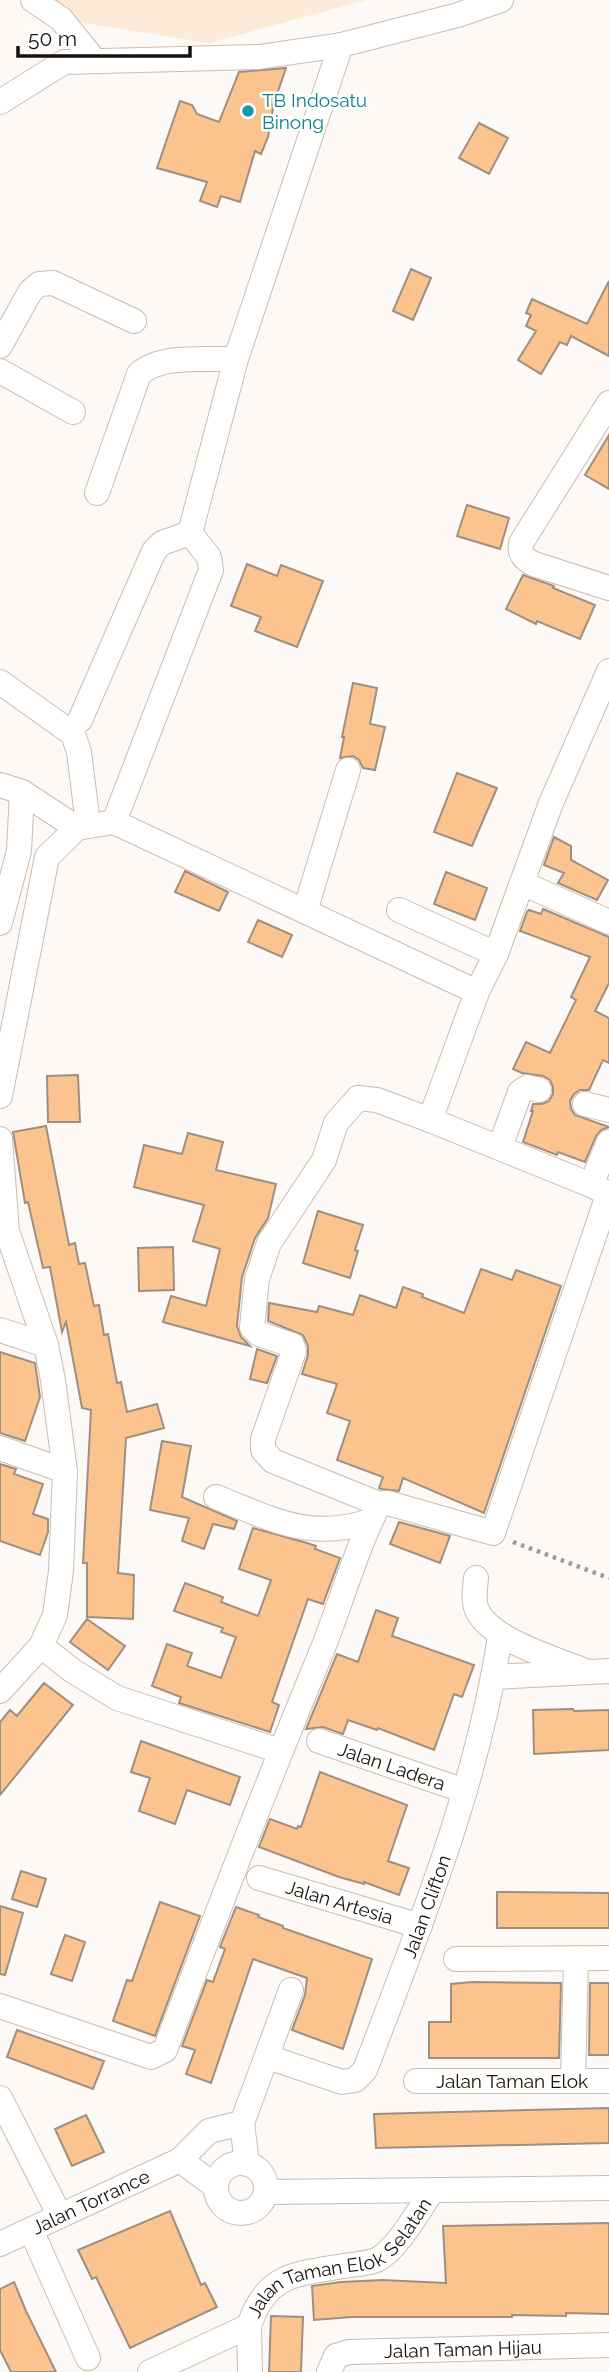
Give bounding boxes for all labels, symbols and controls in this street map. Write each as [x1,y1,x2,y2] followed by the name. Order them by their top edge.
[18,14,189,58] scale bar
[28,26,77,51] text: 50 m
[262,89,367,133] place label: TB Indosatu Binong
[240,103,256,119] marker: TB Indosatu Binong
[335,1737,449,1795] street label: Jalan Ladera
[398,1852,455,1961] street label: Jalan Clifton
[283,1876,396,1928] street label: Jalan Artesia
[436,2070,588,2092] street label: Jalan Taman Elok
[28,2165,153,2239] street label: Jalan Torrance
[243,2194,436,2321] street label: Jalan Taman Elok Selatan
[384,2336,542,2362] street label: Jalan Taman Hijau

